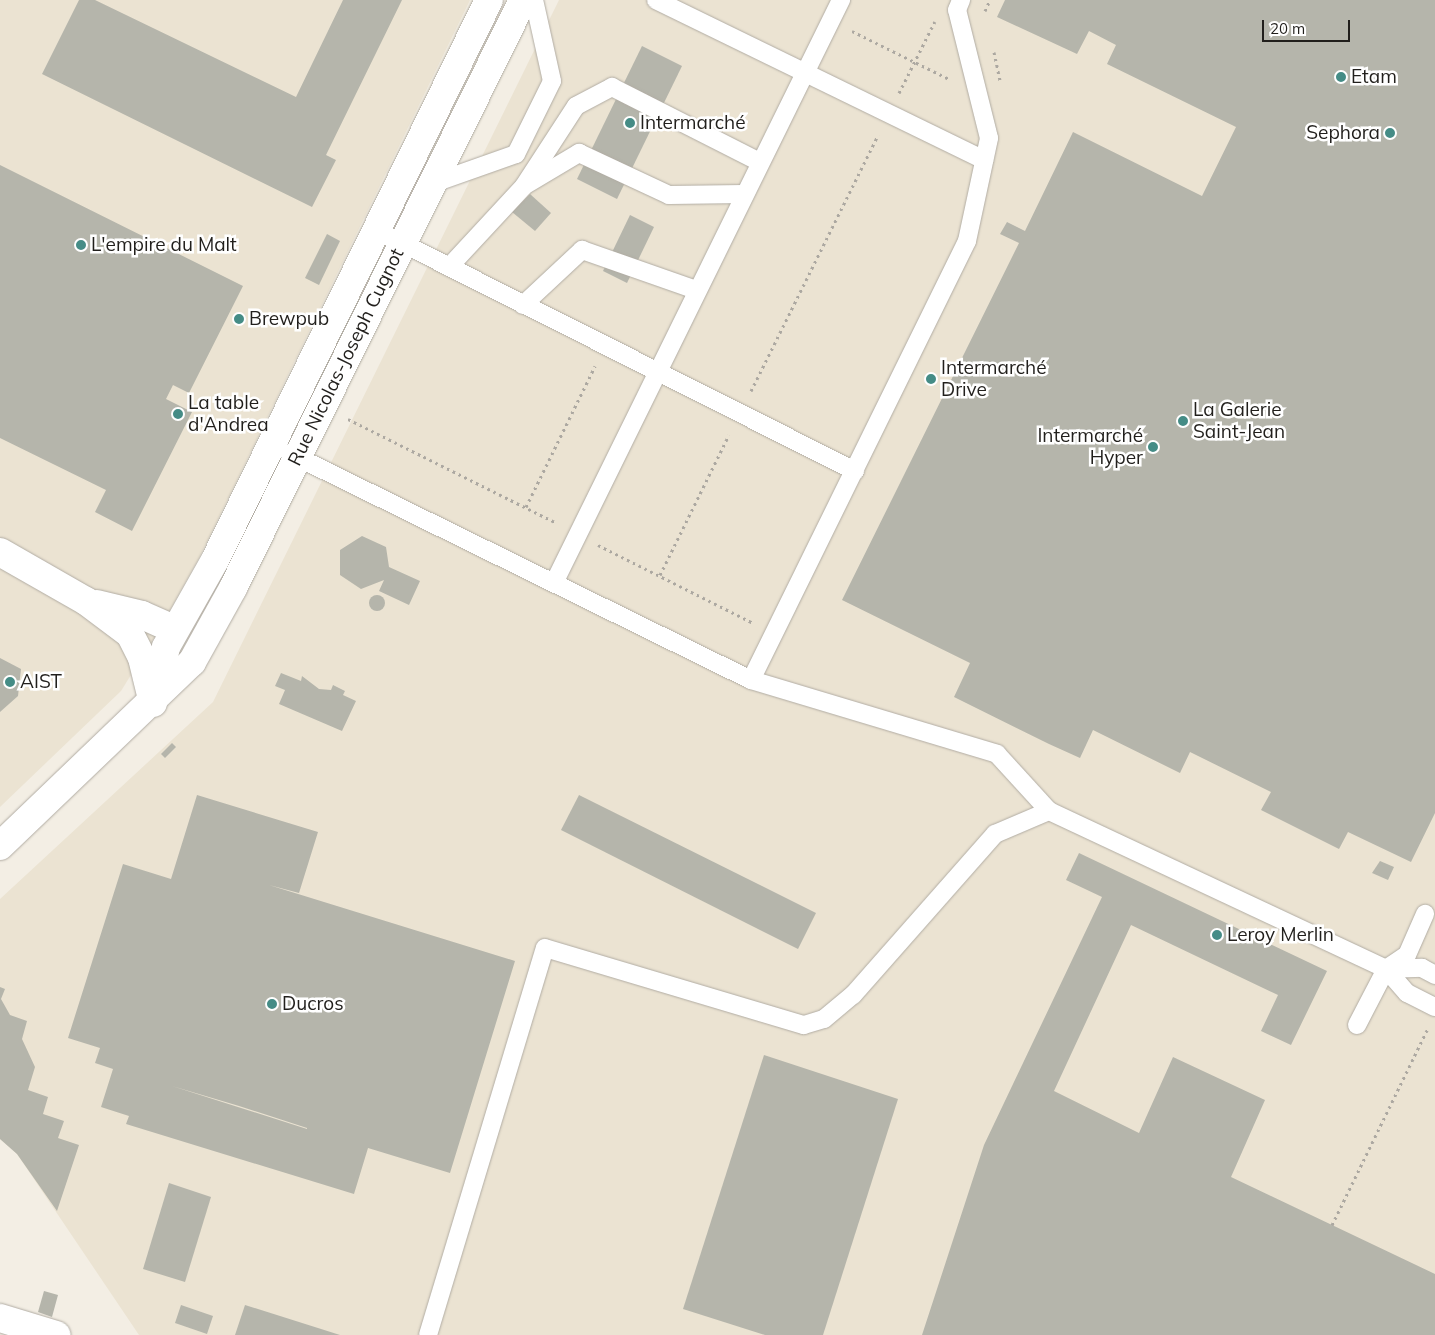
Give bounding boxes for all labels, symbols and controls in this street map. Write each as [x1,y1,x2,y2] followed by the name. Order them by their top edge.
[1265,10,1352,42] scale bar
[1270,19,1305,38] text: 20 m
[1351,66,1397,88] place label: Etam
[1335,71,1347,83] marker: Etam
[640,112,746,134] place label: Intermarché
[624,117,636,129] marker: Intermarché
[1306,122,1380,144] place label: Sephora
[1384,127,1396,139] marker: Sephora
[91,234,237,256] place label: L'empire du Malt
[75,239,87,251] marker: L'empire du Malt
[283,244,409,470] street label: Rue Nicolas-Joseph Cugnot
[249,308,329,330] place label: Brewpub
[233,313,245,325] marker: Brewpub
[941,357,1047,401] place label: Intermarché Drive
[925,373,937,385] marker: Intermarché Drive
[188,392,269,436] place label: La table d'Andrea
[1193,399,1285,443] place label: La Galerie Saint-Jean
[172,408,184,420] marker: La table d'Andrea
[1177,415,1189,427] marker: La Galerie Saint-Jean
[1037,425,1143,469] place label: Intermarché Hyper
[1147,441,1159,453] marker: Intermarché Hyper
[20,671,62,693] place label: AIST
[4,676,16,688] marker: AIST
[1227,924,1334,946] place label: Leroy Merlin
[1211,929,1223,941] marker: Leroy Merlin
[282,993,344,1015] place label: Ducros
[266,998,278,1010] marker: Ducros

